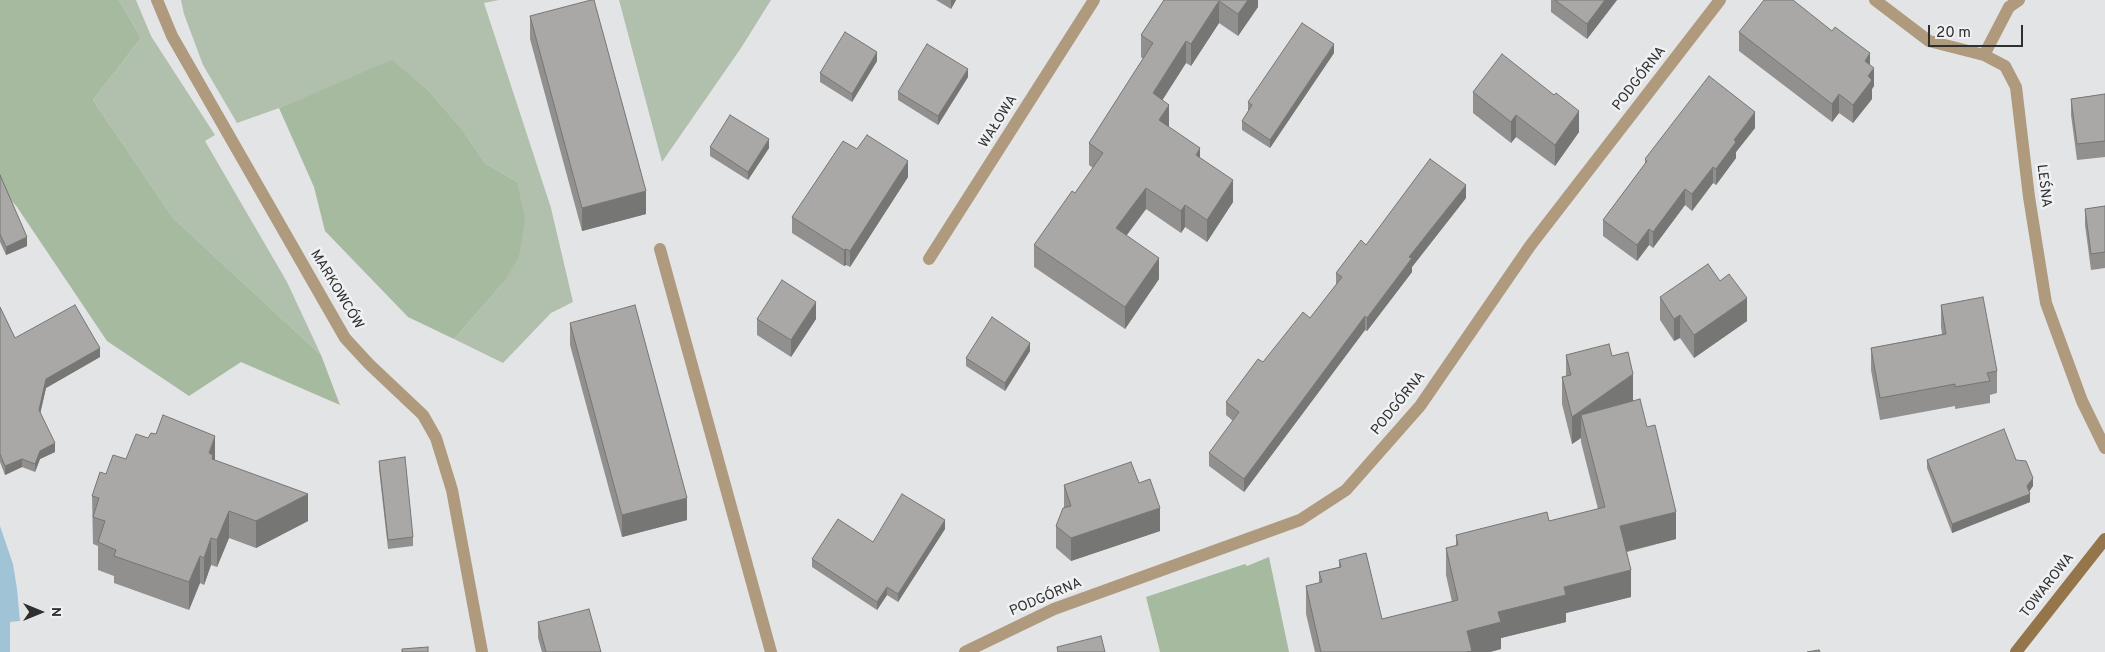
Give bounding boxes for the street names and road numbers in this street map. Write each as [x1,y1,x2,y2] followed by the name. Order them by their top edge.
[1610,44,1670,114] street label: PODGÓRNA
[976,93,1022,151] street label: WAŁOWA
[2032,163,2054,209] street label: LEŚNA
[306,247,366,333] street label: MARKOWCÓW
[1368,369,1430,439] street label: PODGÓRNA
[2018,550,2078,622] street label: TOWAROWA
[1007,575,1085,621] street label: PODGÓRNA

